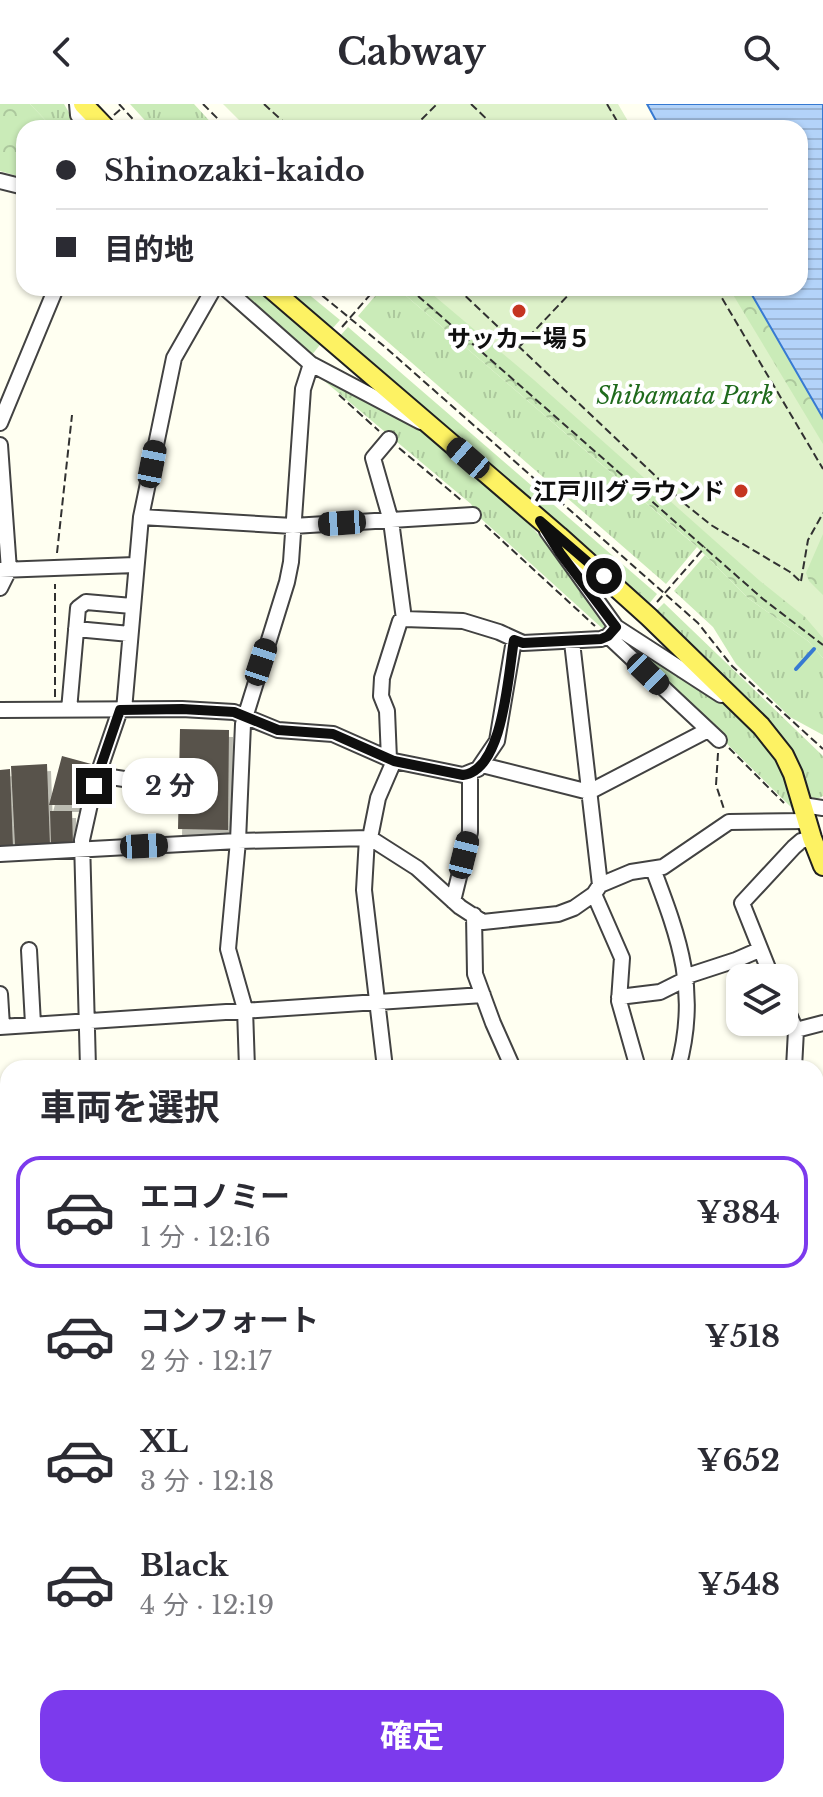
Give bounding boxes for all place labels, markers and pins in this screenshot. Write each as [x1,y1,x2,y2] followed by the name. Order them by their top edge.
[510,302,528,320] marker: サッカー場５
[447,324,591,353] place label: サッカー場５
[533,477,725,506] place label: 江戸川グラウンド
[732,482,750,500] marker: 江戸川グラウンド

